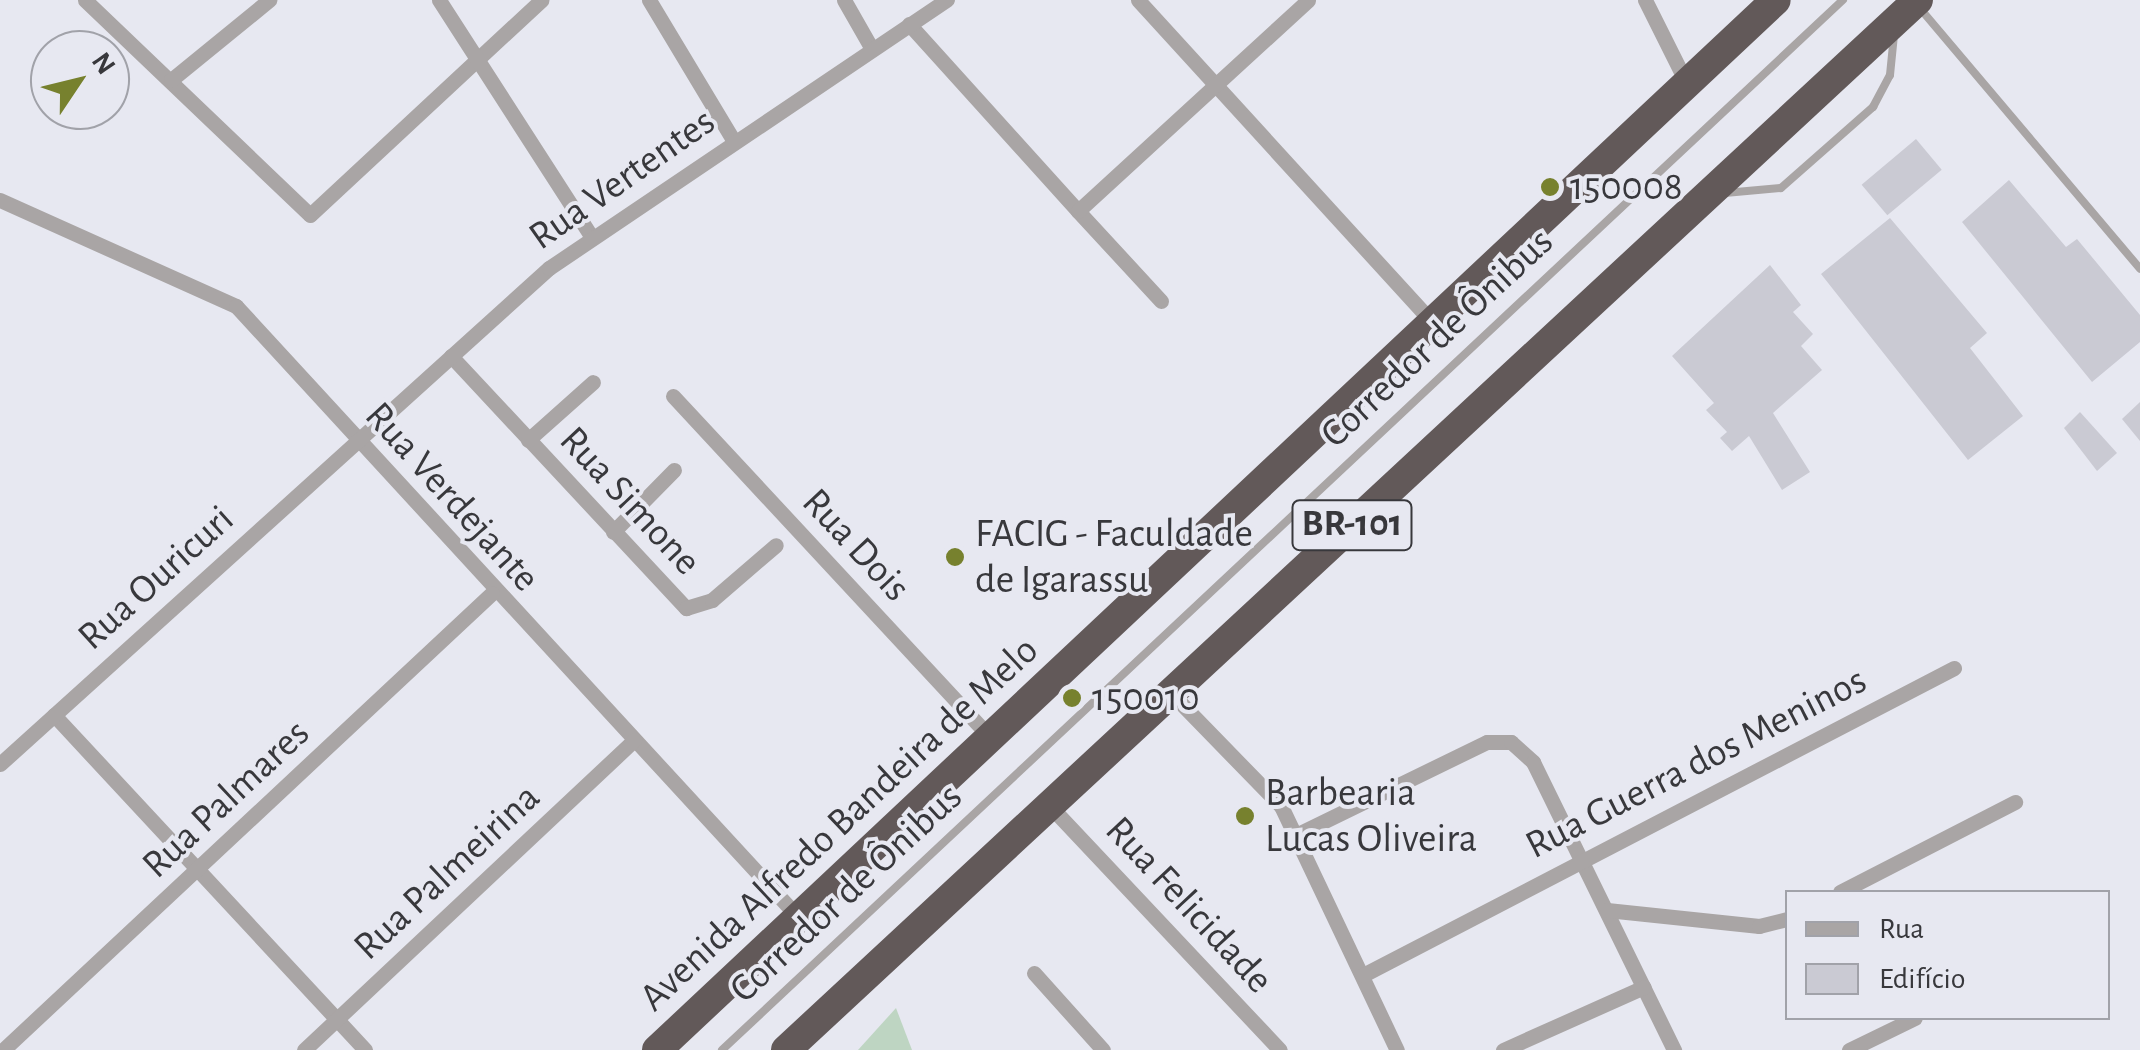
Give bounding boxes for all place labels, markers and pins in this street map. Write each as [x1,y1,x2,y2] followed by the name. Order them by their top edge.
[1570,163,1683,211] place label: 150008
[1539,176,1561,198] marker: 150008
[975,510,1253,604] place label: FACIG - Faculdade de Igarassu
[944,546,966,568] marker: FACIG - Faculdade de Igarassu
[1092,674,1200,722] place label: 150010
[1061,687,1083,709] marker: 150010
[1265,769,1477,863] place label: Barbearia Lucas Oliveira
[1234,805,1256,827] marker: Barbearia Lucas Oliveira

